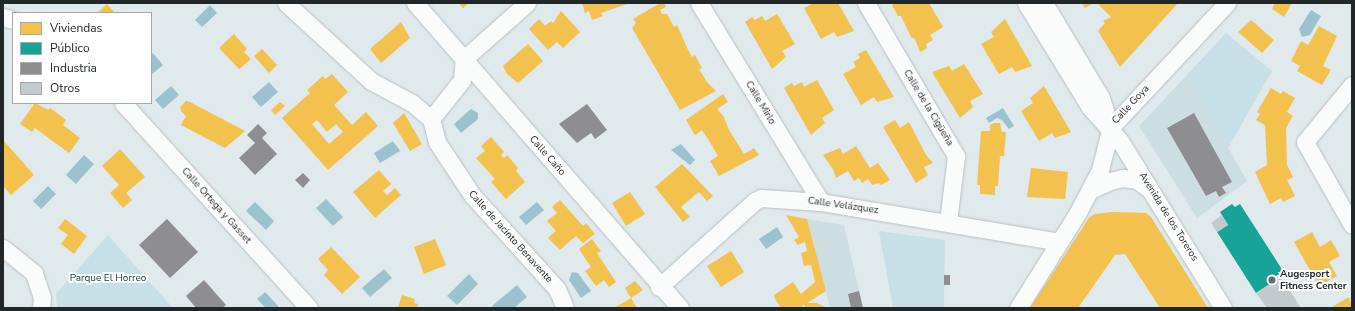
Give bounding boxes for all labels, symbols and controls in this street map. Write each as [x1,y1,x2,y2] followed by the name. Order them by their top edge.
[12,12,152,104] legend
[50,20,102,36] text: Viviendas
[50,40,90,56] text: Público
[50,60,97,76] text: Industria
[900,68,956,148] street label: Calle de la Cigüeña
[742,79,778,127] street label: Calle Mirlo
[50,80,80,96] text: Otros
[1110,83,1152,127] street label: Calle Goya
[526,134,568,178] street label: Calle Caño
[179,165,253,247] street label: Calle Ortega y Gasset
[1136,170,1200,264] street label: Avenida de los Toreros
[465,188,555,286] street label: Calle de Jacinto Benavente
[807,195,879,217] street label: Calle Velázquez
[1280,268,1347,292] place label: Augesport Fitness Center
[70,273,146,285] park label: Parque El Horreo
[1267,275,1277,285] marker: Augesport Fitness Center

